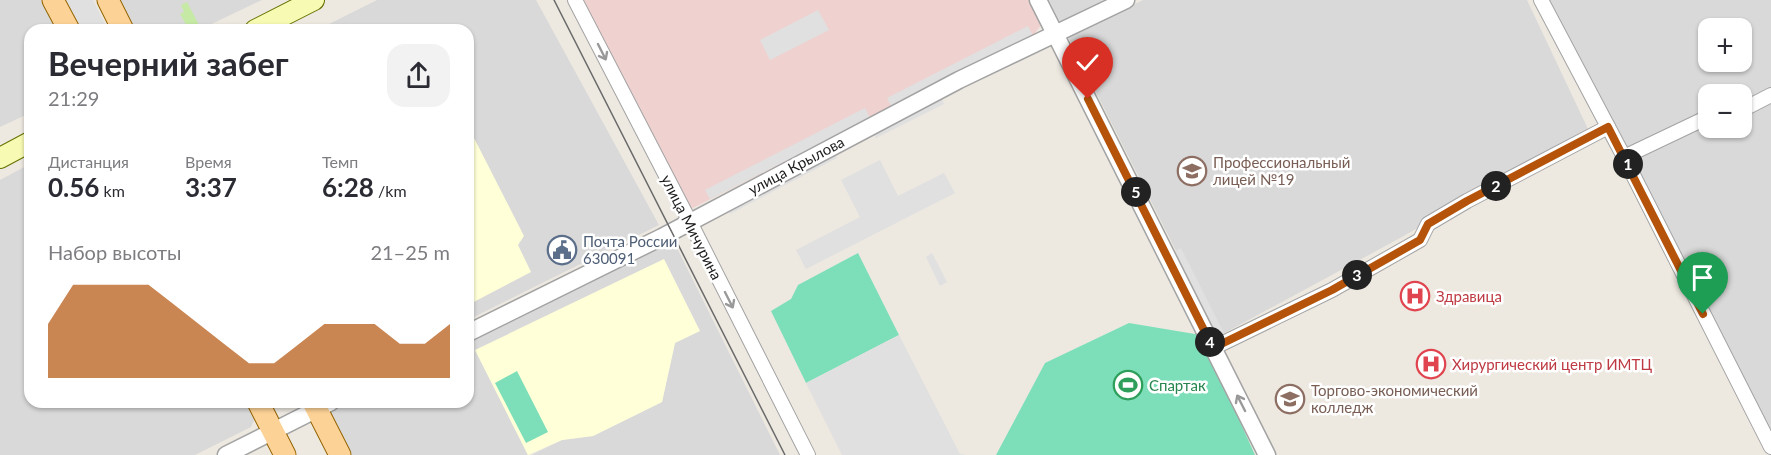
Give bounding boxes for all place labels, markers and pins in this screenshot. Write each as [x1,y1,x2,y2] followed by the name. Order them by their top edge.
[1062,37,1113,99] pin
[1613,149,1643,179] pin: 1
[1213,153,1350,188] place label: Профессиональный лицей №19
[1176,155,1208,187] school or university icon: Профессиональный лицей №19
[1481,171,1511,201] pin: 2
[1121,177,1151,207] pin: 5
[583,232,677,267] place label: Почта России 630091
[546,234,578,266] public building icon: Почта России 630091
[1677,252,1728,314] pin
[1342,260,1372,290] pin: 3
[1399,280,1431,312] hospital icon: Здравица
[1436,287,1502,305] place label: Здравица
[1195,327,1225,357] pin: 4
[1415,348,1447,380] hospital icon: Хирургический центр ИМТЦ
[1452,355,1652,373] place label: Хирургический центр ИМТЦ
[1112,369,1144,401] sports icon: Спартак
[1149,376,1206,394] place label: Спартак
[1311,381,1478,416] place label: Торгово-экономический колледж
[1274,383,1306,415] school or university icon: Торгово-экономический колледж

